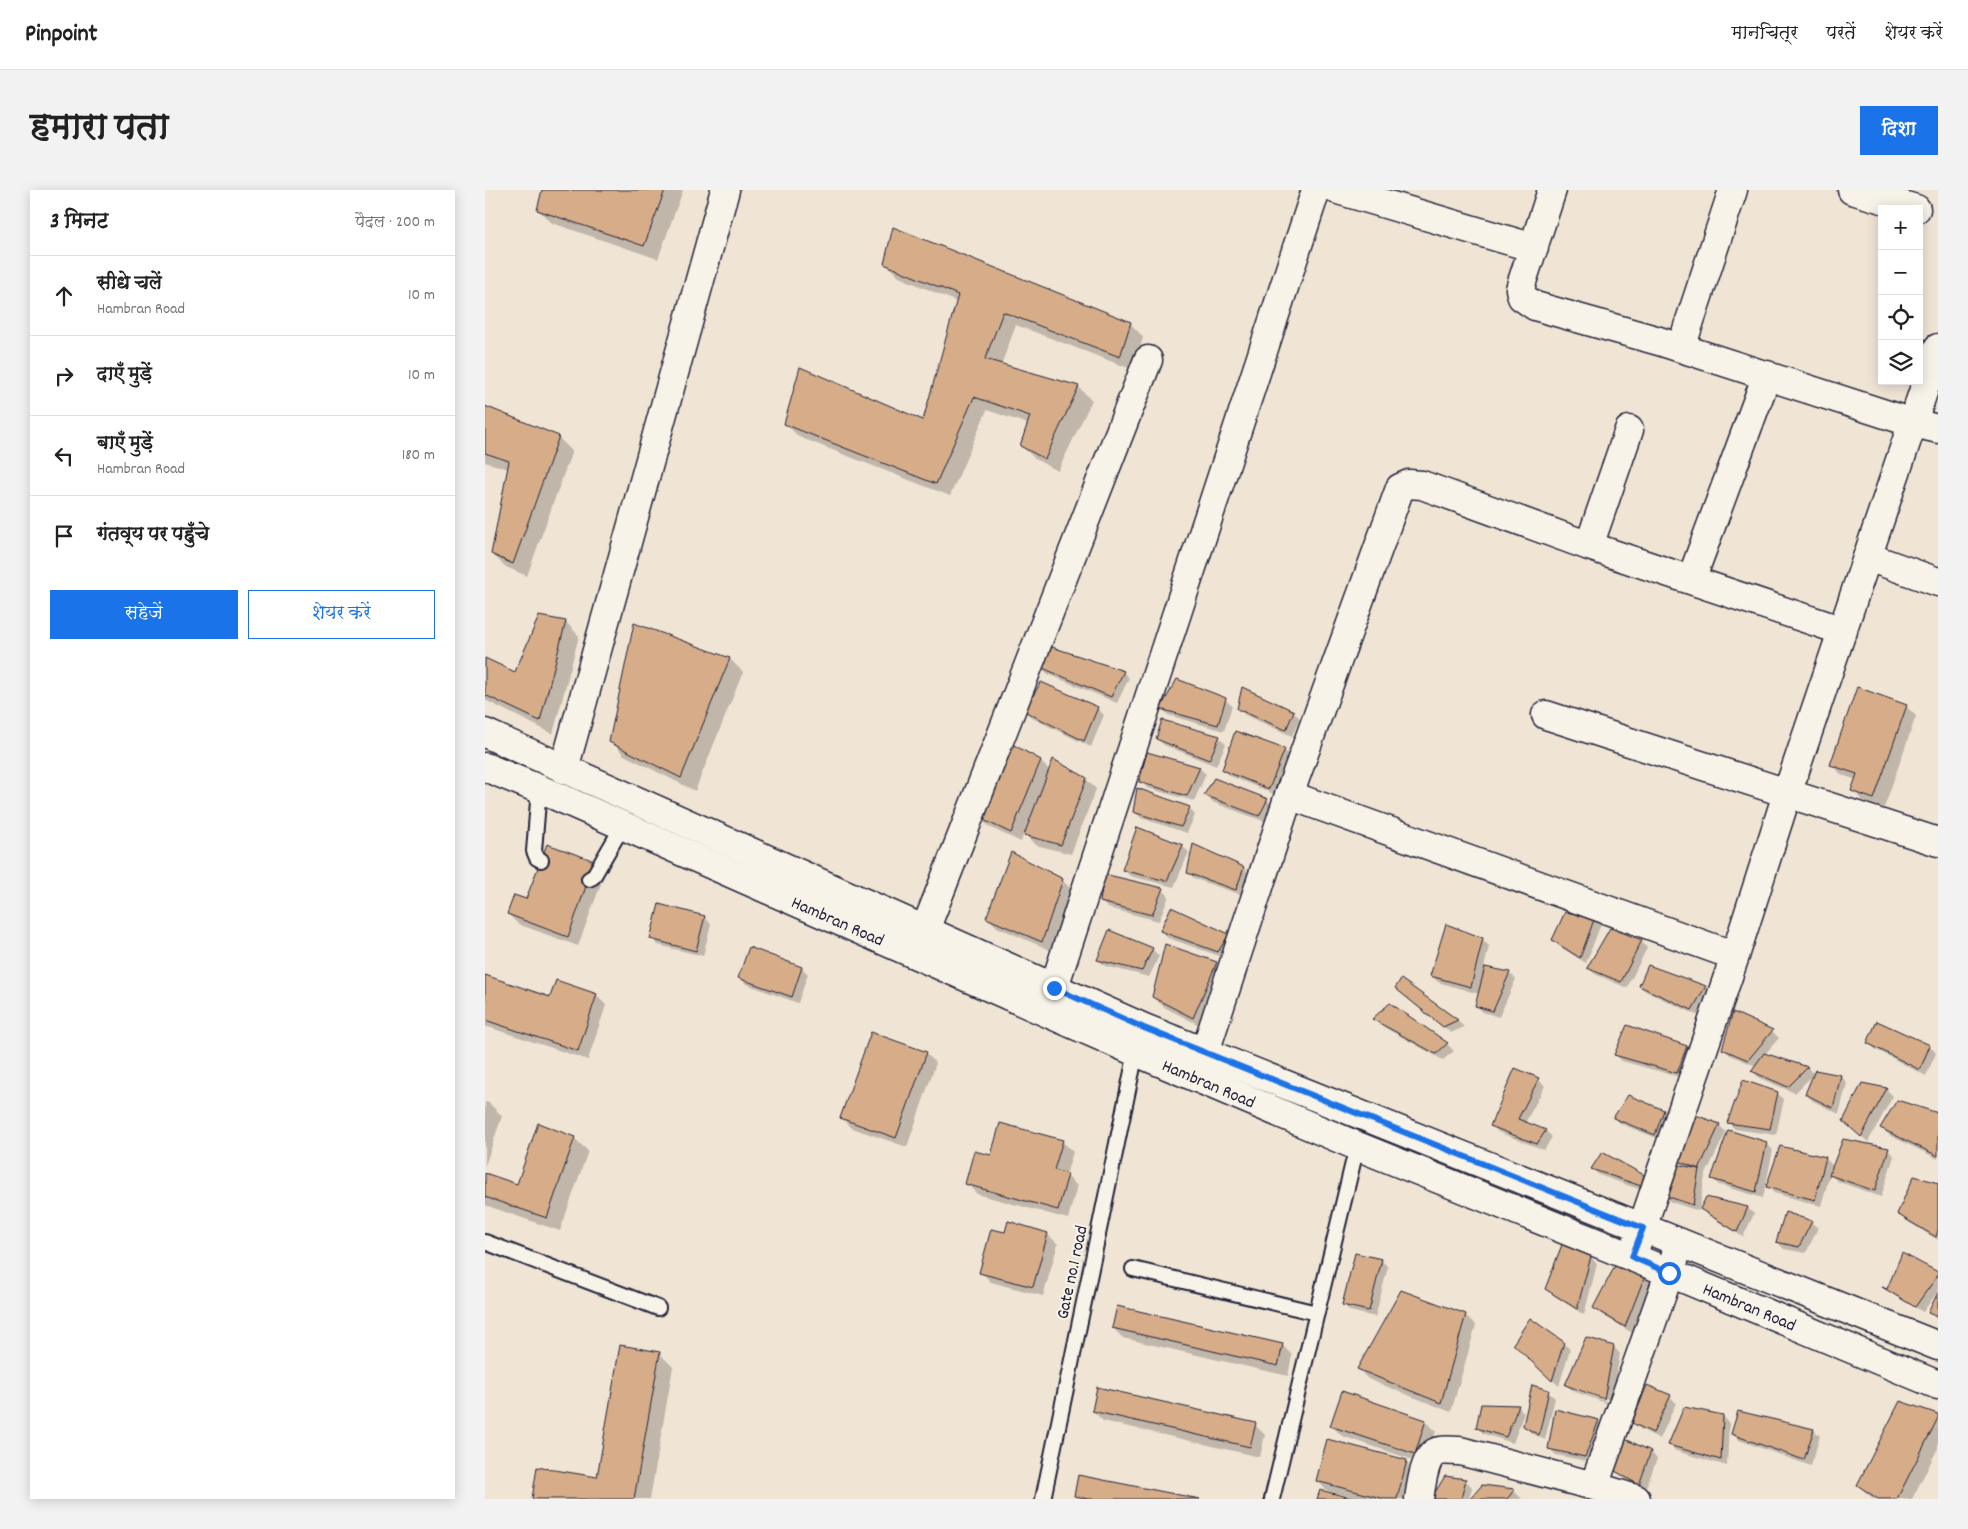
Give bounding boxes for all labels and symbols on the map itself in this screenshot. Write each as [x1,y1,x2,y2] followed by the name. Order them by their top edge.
[787,891,887,954] street label: Hambran Road
[1043,977,1066,1000] route end
[1158,1054,1259,1116] street label: Hambran Road
[1051,1223,1096,1322] street label: Gate no.1 road
[1658,1262,1681,1285] route start
[1698,1278,1799,1339] street label: Hambran Road

